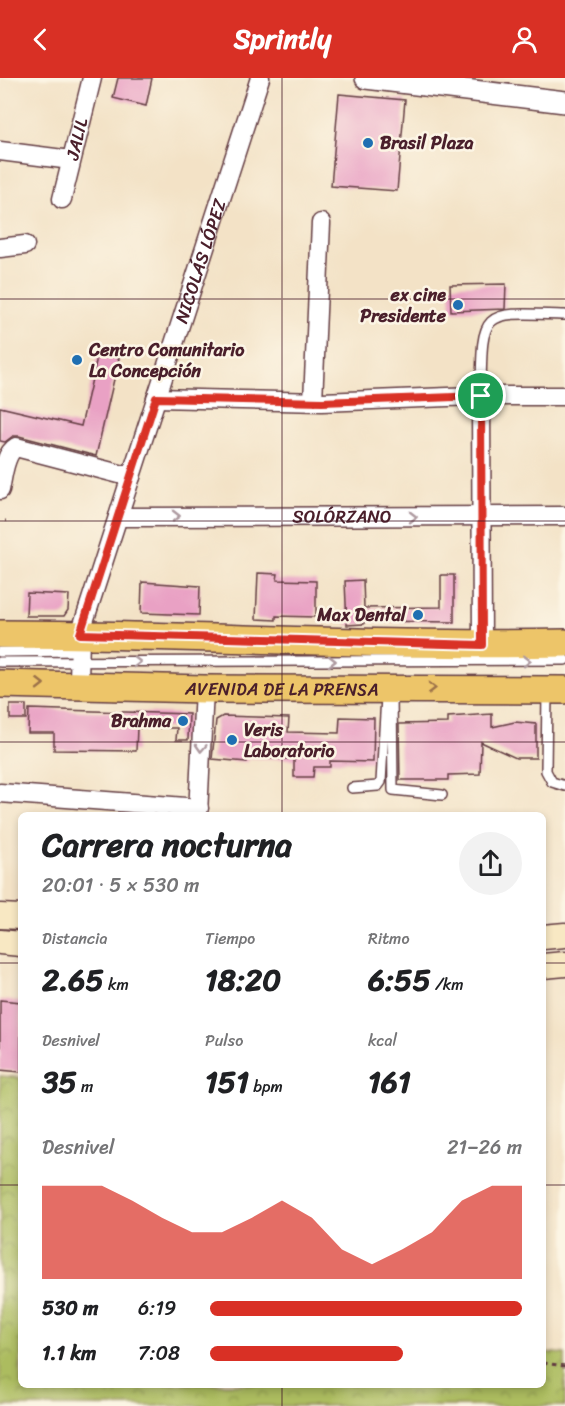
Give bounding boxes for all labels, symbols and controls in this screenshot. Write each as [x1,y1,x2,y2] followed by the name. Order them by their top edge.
[234,15,331,63] text: Sprintly
[24,23,57,56] icon: back
[508,23,541,56] icon: person
[56,114,98,164] street label: JALIL
[380,127,474,159] place label: Brasil Plaza
[361,136,375,150] marker: Brasil Plaza
[166,194,236,328] street label: NICOLÁS LÓPEZ
[360,279,447,332] place label: ex cine Presidente
[451,298,465,312] marker: ex cine Presidente
[88,334,245,387] place label: Centro Comunitario La Concepción
[70,353,84,367] marker: Centro Comunitario La Concepción
[455,370,506,421] pin
[464,379,497,412] icon: arrive
[292,500,392,533] street label: SOLÓRZANO
[172,510,181,522] one-way arrow
[409,511,418,523] one-way arrow
[316,599,407,631] place label: Max Dental
[411,608,425,622] marker: Max Dental
[328,655,337,667] one-way arrow
[523,655,532,667] one-way arrow
[133,656,142,668] one-way arrow
[184,673,379,705] street label: AVENIDA DE LA PRENSA
[35,678,44,690] one-way arrow
[427,682,436,694] one-way arrow
[111,705,172,737] place label: Brahma
[176,714,190,728] marker: Brahma
[244,714,335,767] place label: Veris Laboratorio
[225,733,239,747] marker: Veris Laboratorio
[195,743,208,752] one-way arrow
[42,816,292,874] text: Carrera nocturna
[459,832,522,895] button: share
[42,868,199,903] text: 20:01 · 5 × 530 m
[42,924,108,953] text: Distancia
[205,924,255,953] text: Tiempo
[368,924,410,953] text: Ritmo
[42,953,104,1007] text: 2.65
[205,953,281,1007] text: 18:20
[368,953,431,1007] text: 6:55
[104,970,129,999] text: km
[431,970,464,999] text: /km
[42,1026,100,1055] text: Desnivel
[205,1026,243,1055] text: Pulso
[368,1026,397,1055] text: kcal
[42,1055,77,1109] text: 35
[205,1055,249,1109] text: 151
[368,1055,411,1109] text: 161
[77,1072,93,1101] text: m
[249,1072,283,1101] text: bpm
[42,1130,114,1165] text: Desnivel
[447,1130,522,1165] text: 21–26 m
[42,1291,98,1326] text: 530 m
[138,1291,176,1326] text: 6:19
[42,1336,96,1371] text: 1.1 km
[138,1336,180,1371] text: 7:08

